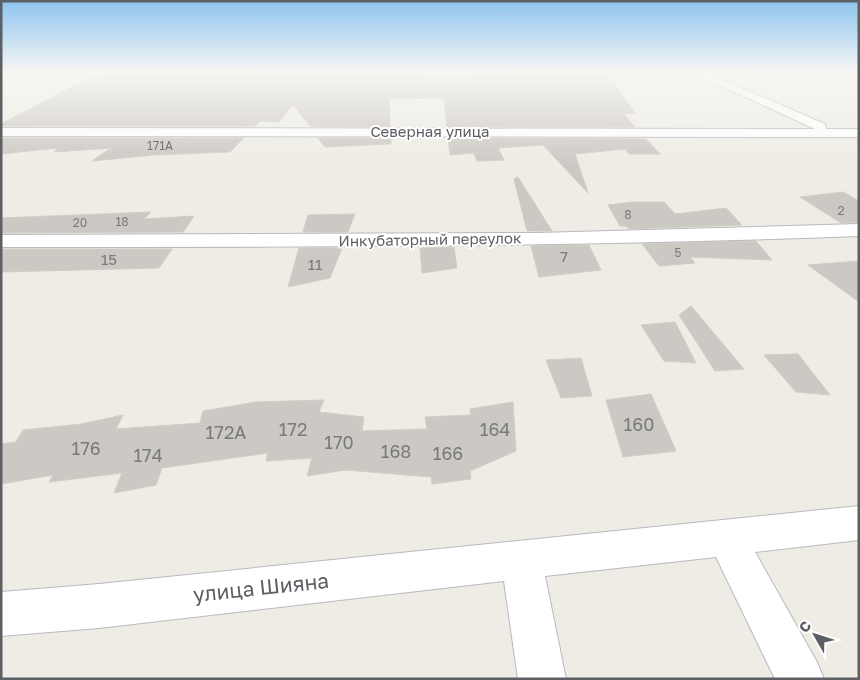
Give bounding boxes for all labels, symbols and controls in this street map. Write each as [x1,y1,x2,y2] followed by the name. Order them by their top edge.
[370,122,490,140] street label: Северная улица
[147,138,173,153] house number: 171А
[838,203,845,218] house number: 2
[624,207,632,222] house number: 8
[115,214,129,229] house number: 18
[73,215,87,230] house number: 20
[338,228,522,250] street label: Инкубаторный переулок
[675,245,682,260] house number: 5
[560,247,568,265] house number: 7
[101,250,117,268] house number: 15
[308,255,322,273] house number: 11
[624,413,654,435] house number: 160
[279,418,307,440] house number: 172
[480,418,510,440] house number: 164
[206,421,246,443] house number: 172А
[324,431,354,453] house number: 170
[71,437,101,459] house number: 176
[381,440,411,462] house number: 168
[433,442,463,464] house number: 166
[133,444,163,466] house number: 174
[192,567,330,607] street label: улица Шияна
[790,610,840,660] north arrow
[795,617,814,636] text: С

